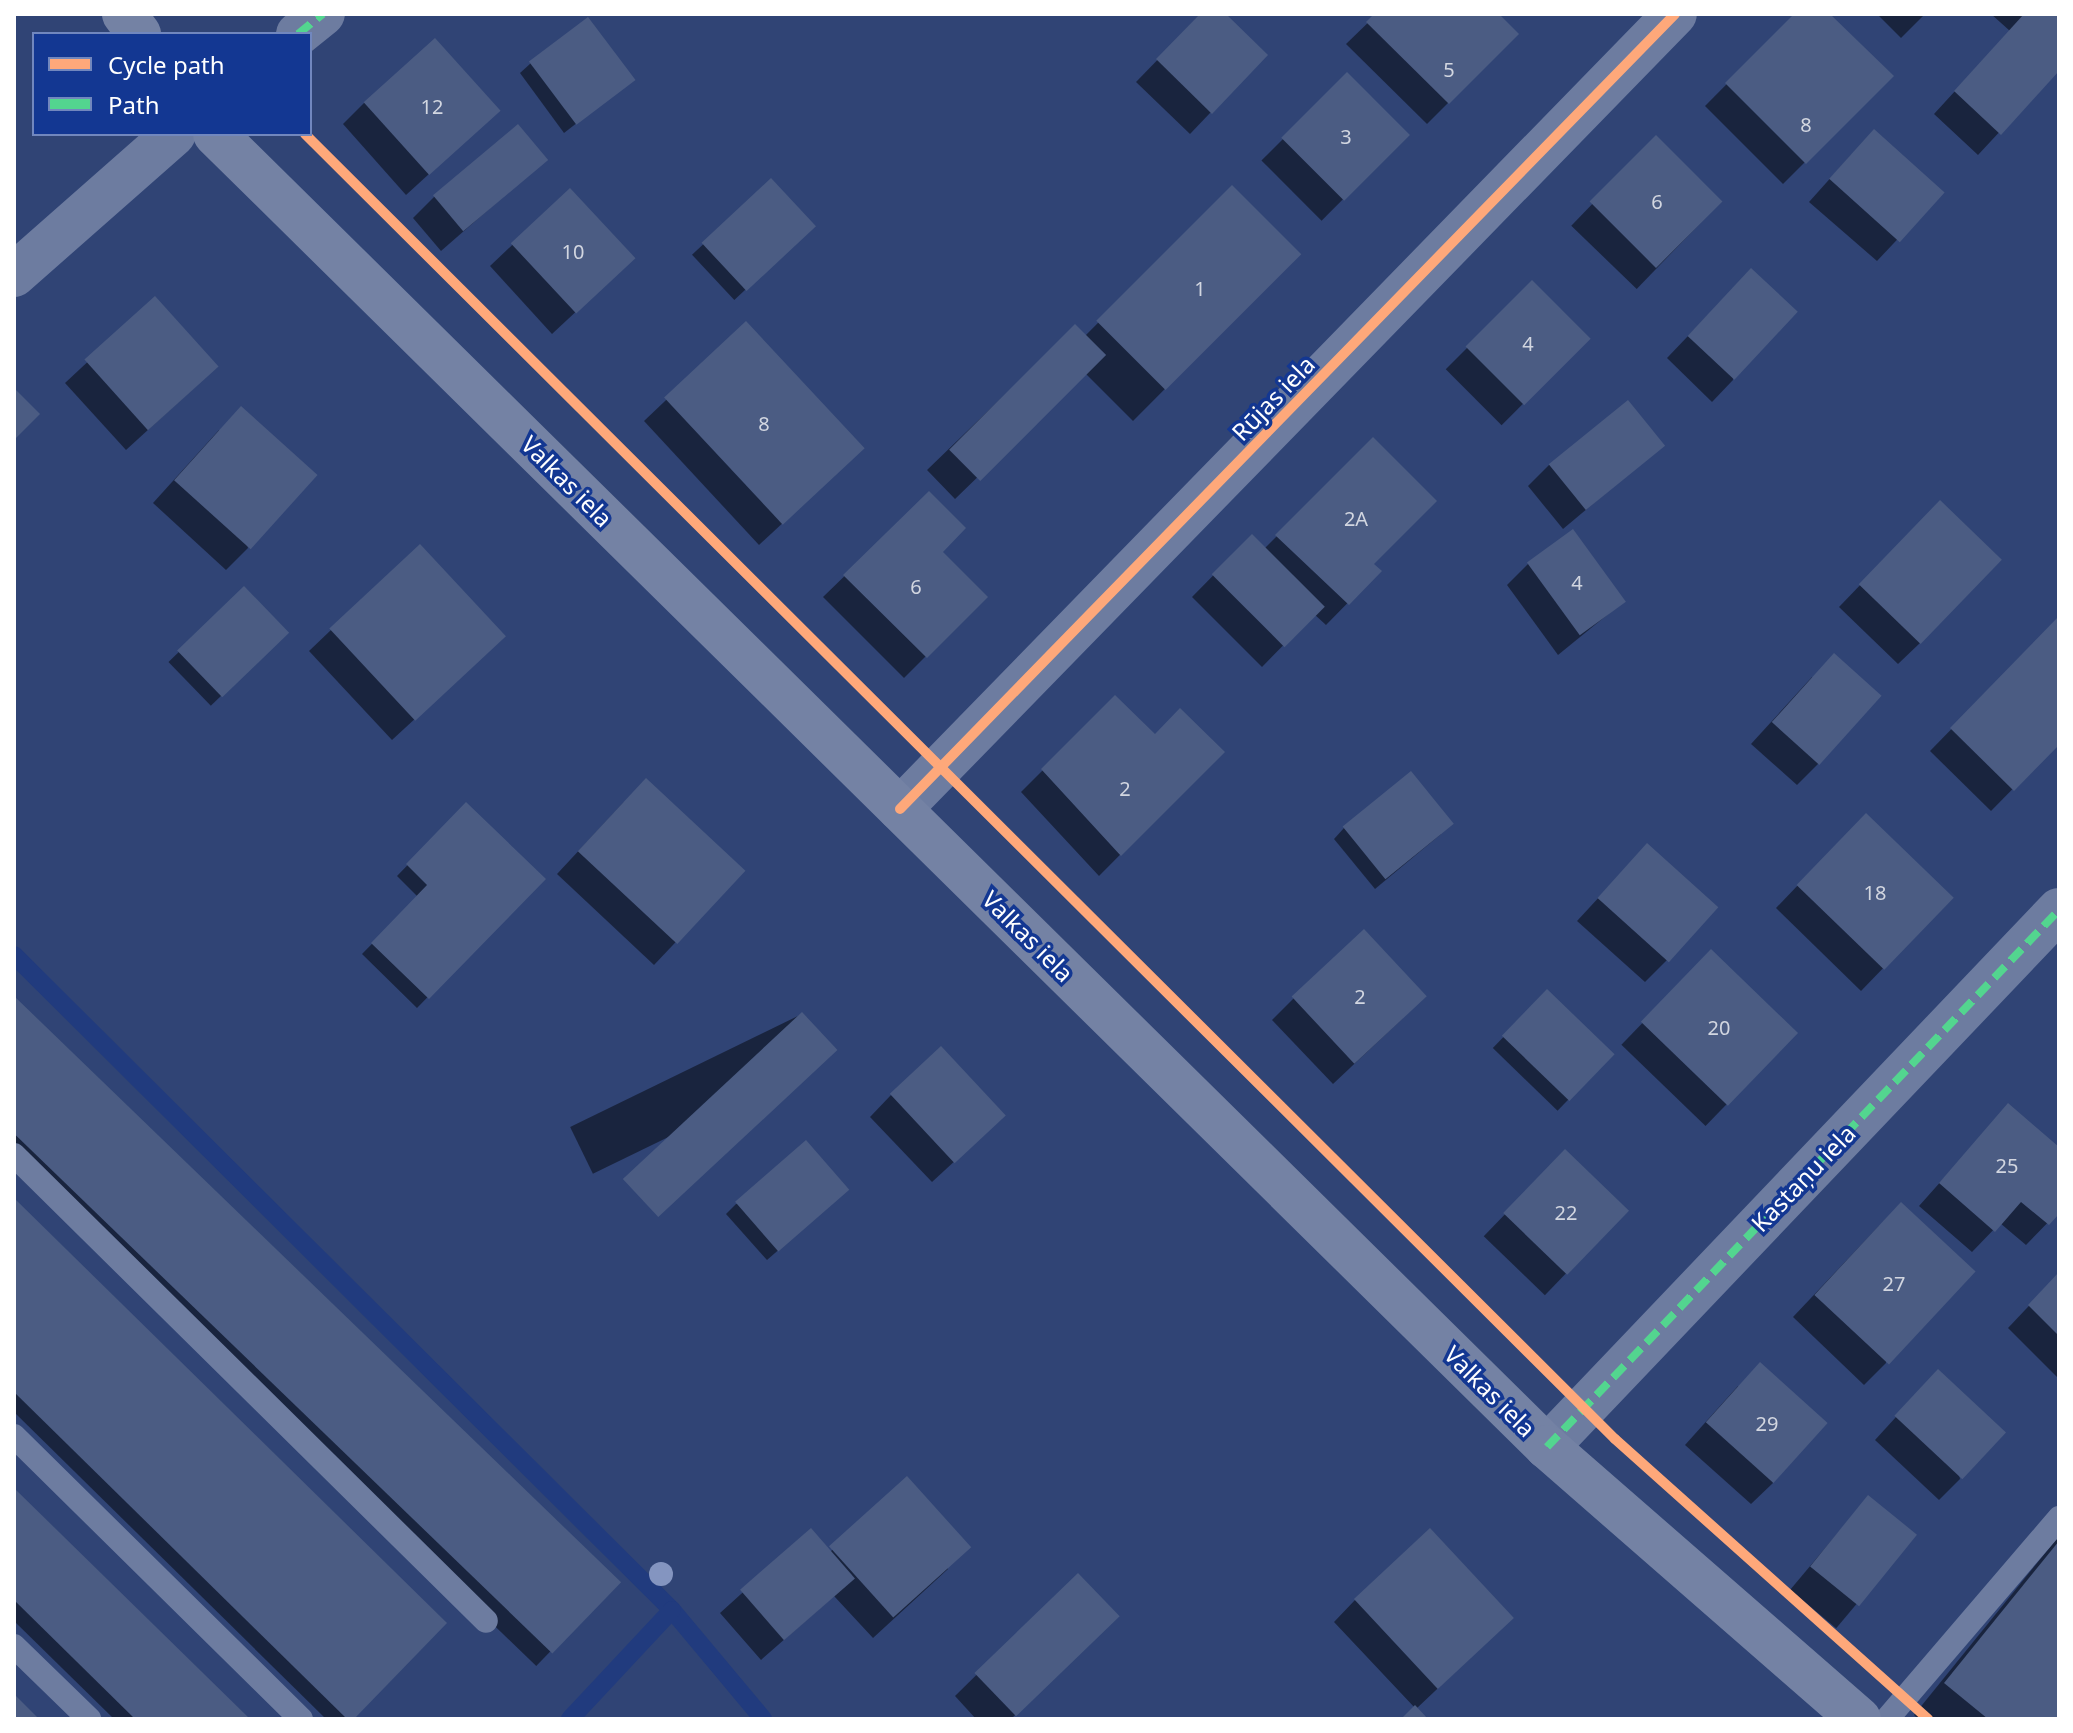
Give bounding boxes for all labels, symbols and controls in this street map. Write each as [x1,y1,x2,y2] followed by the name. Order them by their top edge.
[32,32,312,136] legend
[108,48,225,81] text: Cycle path
[1443,57,1455,81] house number: 5
[108,88,159,121] text: Path
[421,94,443,118] house number: 12
[1800,112,1812,136] house number: 8
[1340,124,1352,148] house number: 3
[1651,189,1663,213] house number: 6
[562,239,584,263] house number: 10
[1194,276,1206,300] house number: 1
[1522,331,1534,355] house number: 4
[1226,350,1320,446] street label: Rūjas iela
[758,411,770,435] house number: 8
[515,429,619,533] street label: Valkas iela
[1344,506,1368,530] house number: 2A
[1571,570,1583,594] house number: 4
[910,574,922,598] house number: 6
[1119,776,1131,800] house number: 2
[1864,880,1886,904] house number: 18
[976,884,1080,988] street label: Valkas iela
[1354,984,1366,1008] house number: 2
[1708,1015,1730,1039] house number: 20
[1745,1119,1861,1237] street label: Kastaņu iela
[1996,1153,2018,1177] house number: 25
[1555,1200,1577,1224] house number: 22
[1883,1271,1905,1295] house number: 27
[1438,1339,1542,1443] street label: Valkas iela
[1756,1411,1778,1435] house number: 29

